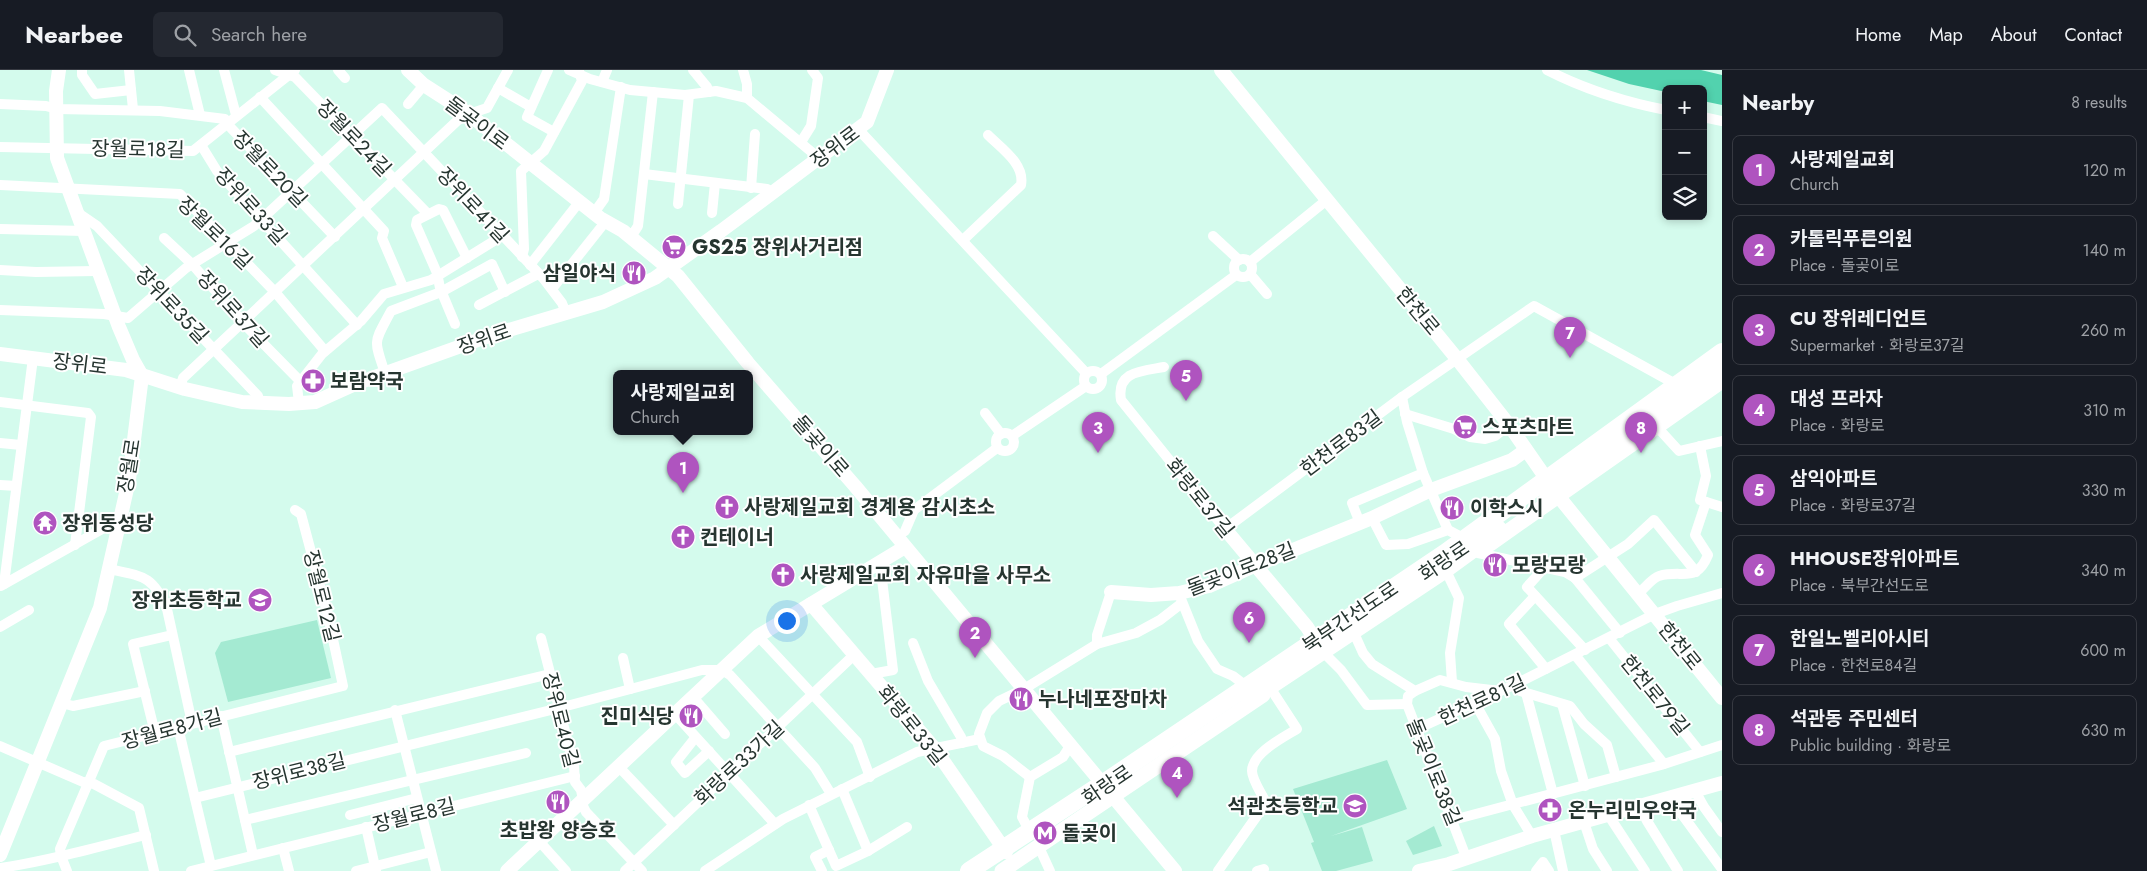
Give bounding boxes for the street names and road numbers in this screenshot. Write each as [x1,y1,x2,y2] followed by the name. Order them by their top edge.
[439,90,515,157] street label: 돌곶이로
[310,94,398,183] street label: 장월로24길
[805,119,866,176] street label: 장위로
[226,124,314,214] street label: 장월로20길
[91,134,185,165] street label: 장월로18길
[208,161,293,252] street label: 장위로33길
[430,161,515,250] street label: 장위로41길
[171,190,259,276] street label: 장월로16길
[128,260,215,350] street label: 장위로35길
[190,264,275,354] street label: 장위로37길
[1389,281,1446,342] street label: 한천로
[453,317,515,362] street label: 장위로
[51,347,109,382] street label: 장위로
[1294,403,1388,484] street label: 한천로83길
[786,409,856,484] street label: 돌곶이로
[111,437,148,496] street label: 장월로
[1159,452,1241,544] street label: 화랑로37길
[1413,534,1475,589] street label: 화랑로
[1183,535,1300,603] street label: 돌곶이로28길
[296,547,347,645] street label: 장월로12길
[1296,575,1404,660] street label: 북부간선도로
[1651,616,1708,677] street label: 한천로
[1613,649,1696,742] street label: 한천로79길
[1434,668,1531,733] street label: 한천로81길
[535,669,586,771] street label: 장위로40길
[870,679,953,772] street label: 화랑로33길
[119,702,226,757] street label: 장월로8가길
[688,714,791,813] street label: 화랑로33가길
[1399,714,1468,830] street label: 돌곶이로38길
[249,746,349,797] street label: 장위로38길
[1076,758,1138,813] street label: 화랑로
[370,791,459,840] street label: 장월로8길

